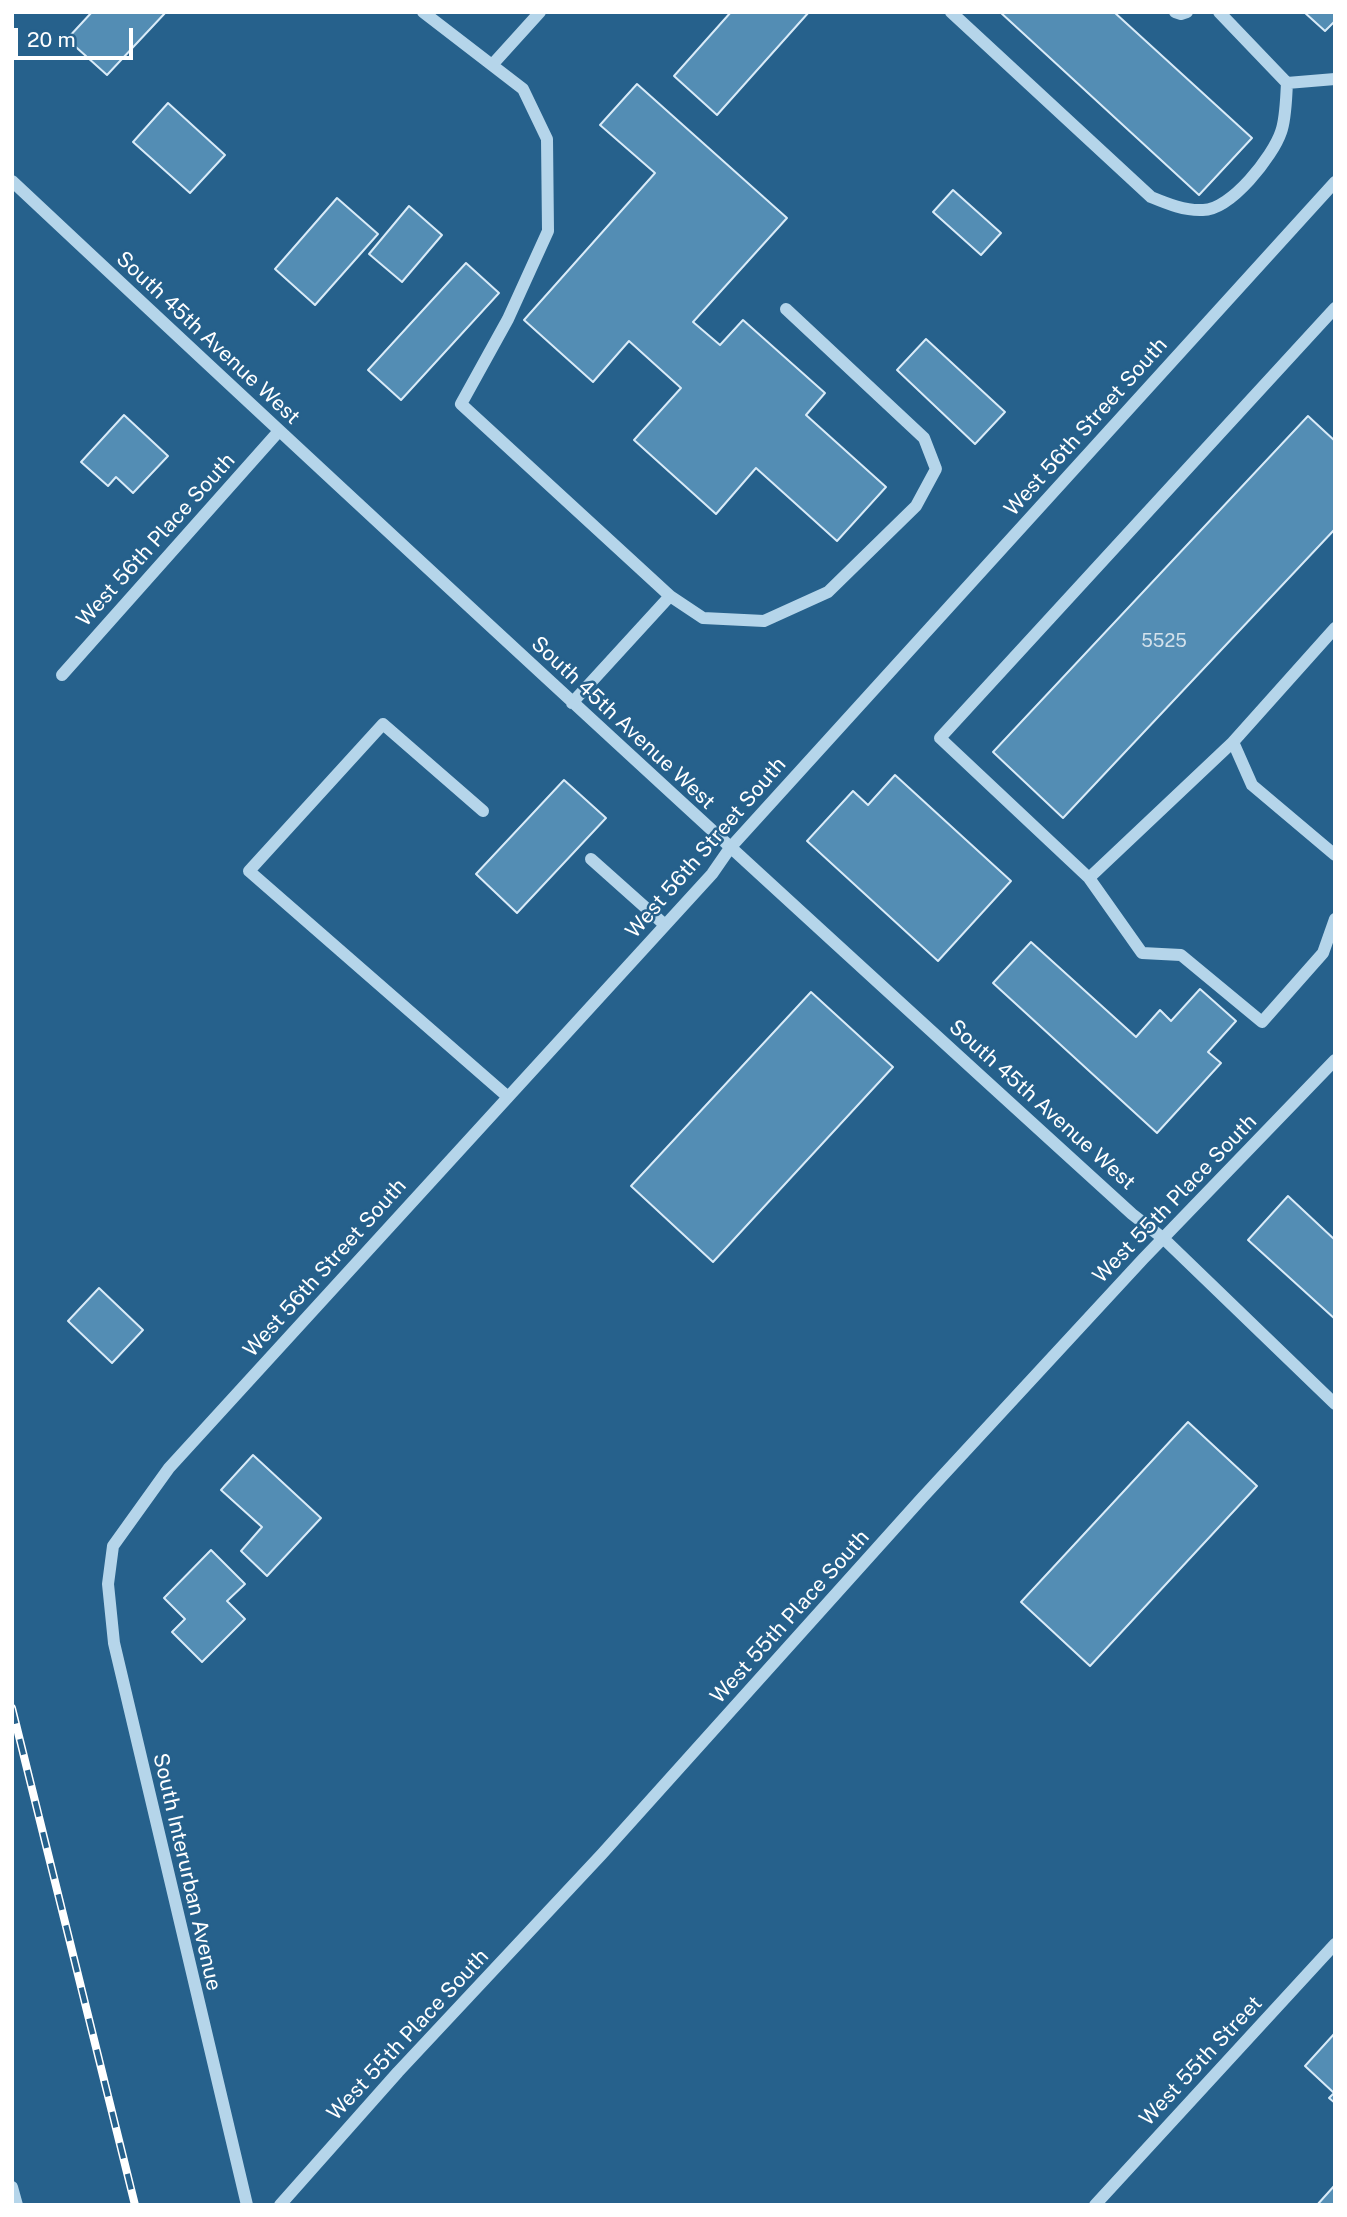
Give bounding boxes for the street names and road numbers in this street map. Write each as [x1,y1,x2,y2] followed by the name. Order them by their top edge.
[111,246,305,430] street label: South 45th Avenue West
[999,333,1173,521] street label: West 56th Street South
[72,448,240,632] street label: West 56th Place South
[526,631,720,815] street label: South 45th Avenue West
[621,752,791,944] street label: West 56th Street South
[944,1015,1140,1195] street label: South 45th Avenue West
[1088,1109,1262,1289] street label: West 55th Place South
[238,1174,412,1362] street label: West 56th Street South
[705,1525,875,1709] street label: West 55th Place South
[147,1751,227,1993] street label: South Interurban Avenue
[322,1944,494,2126] street label: West 55th Place South
[1134,1991,1268,2131] street label: West 55th Street

